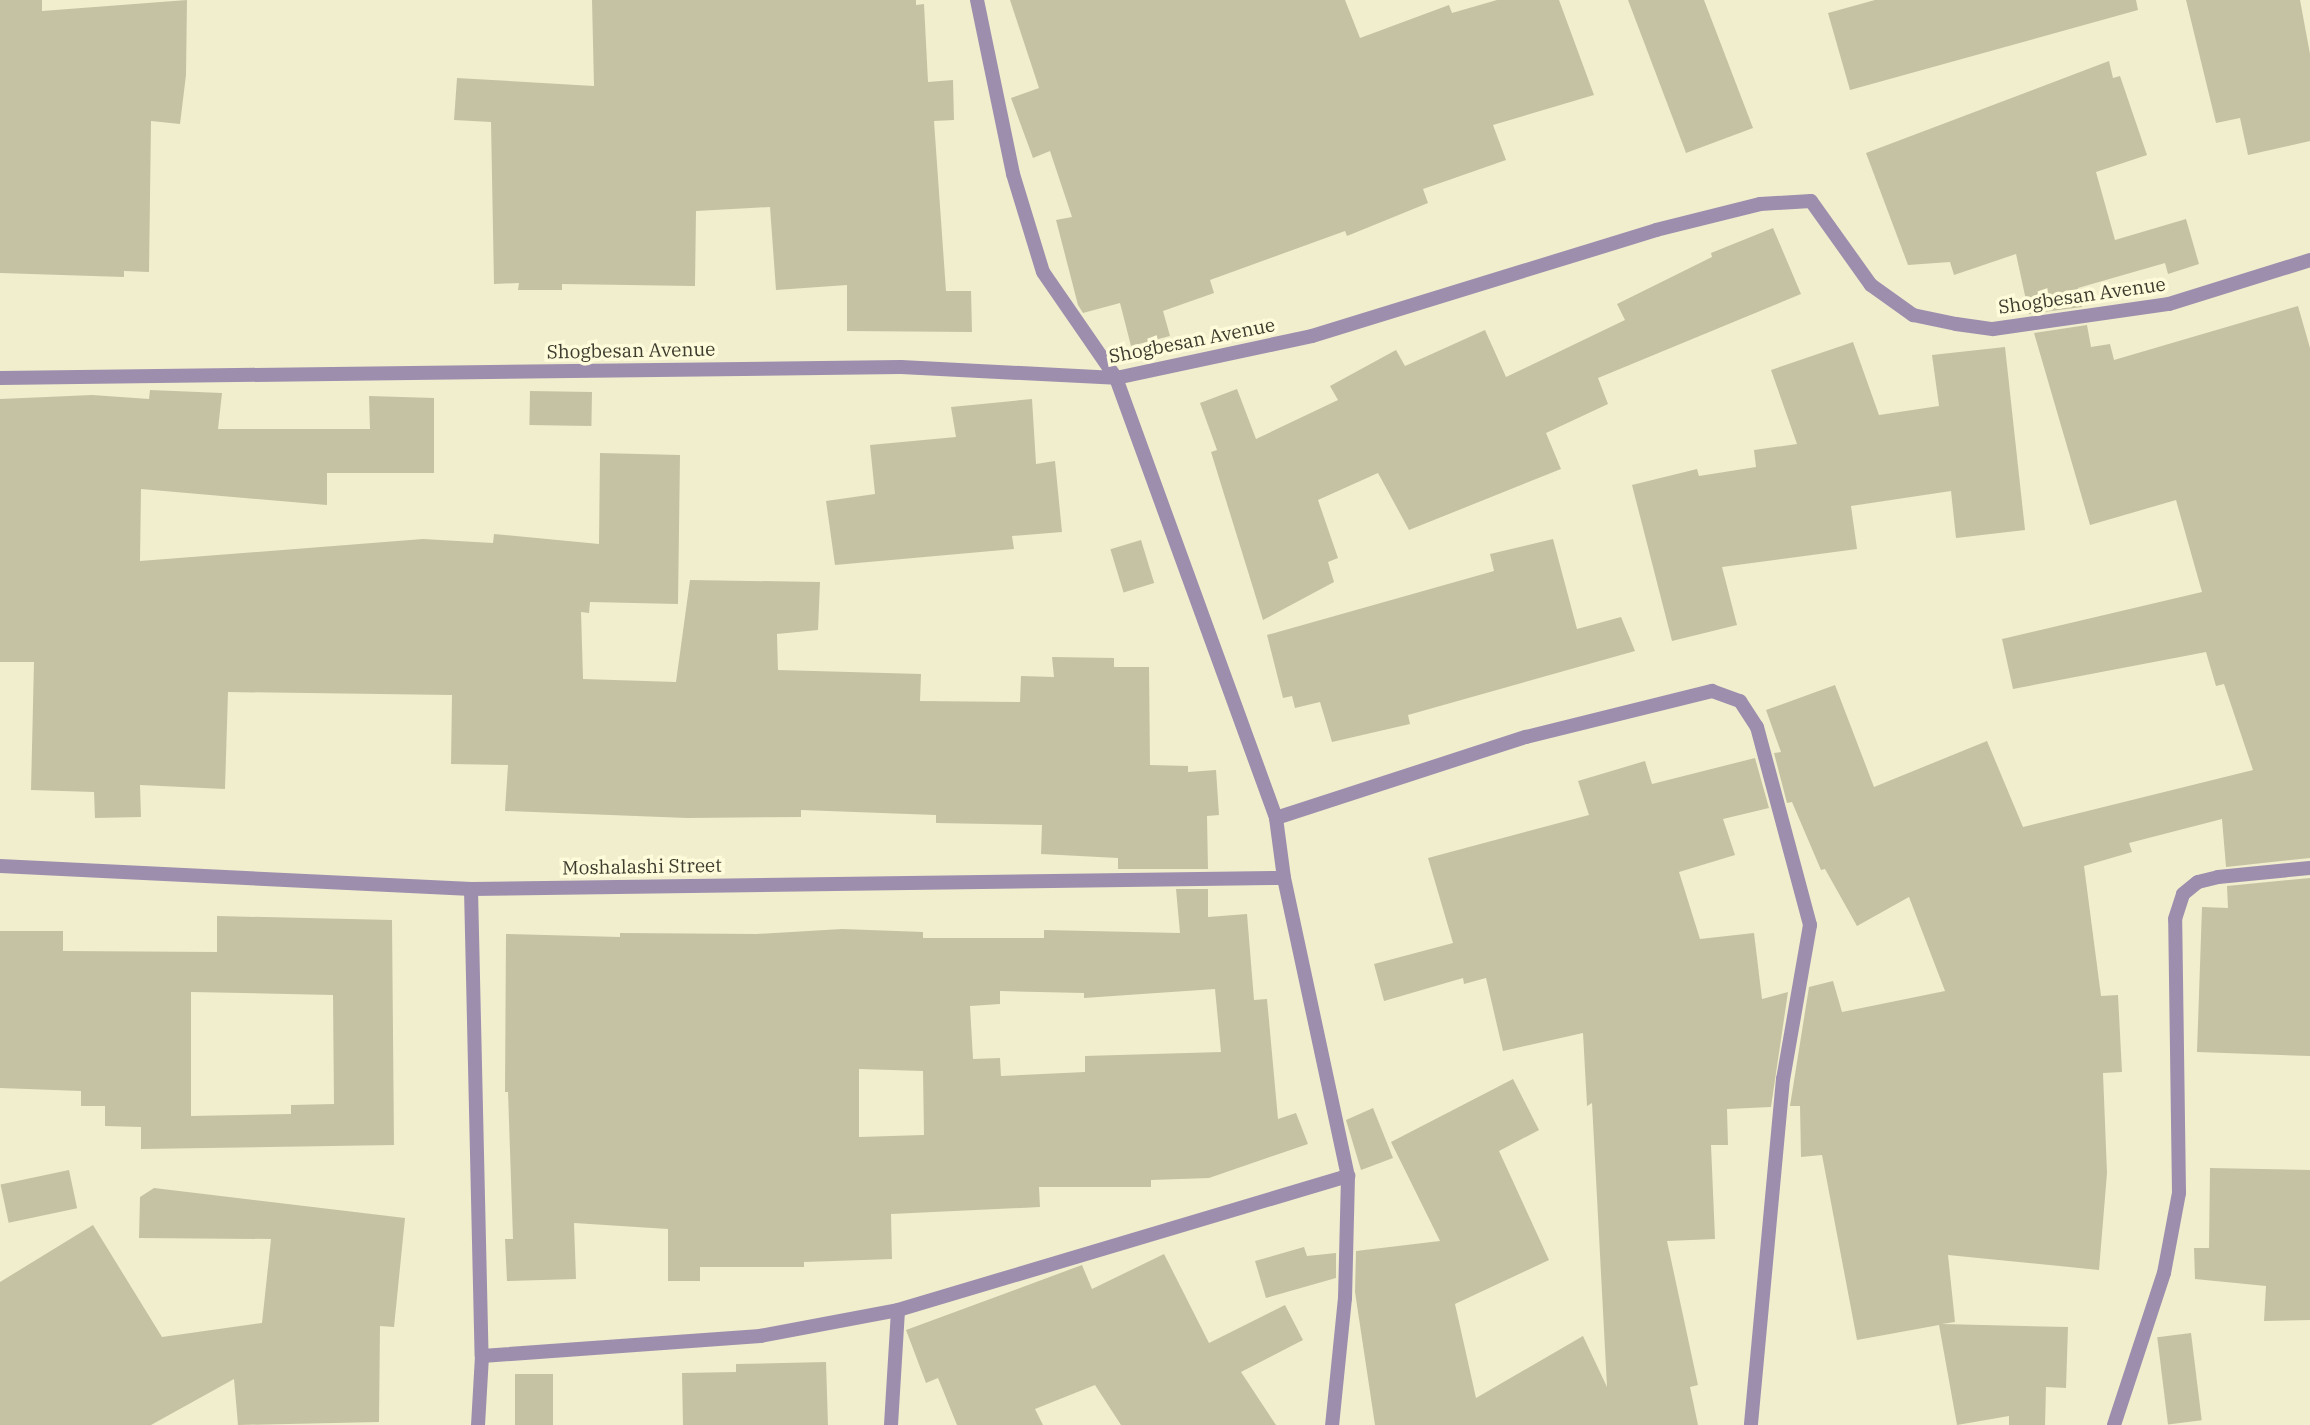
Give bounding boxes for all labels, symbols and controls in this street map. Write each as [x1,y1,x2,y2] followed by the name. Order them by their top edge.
[1997,273,2167,319] street label: Shogbesan Avenue
[1107,314,1277,368] street label: Shogbesan Avenue
[546,338,716,364] street label: Shogbesan Avenue
[562,854,722,880] street label: Moshalashi Street

